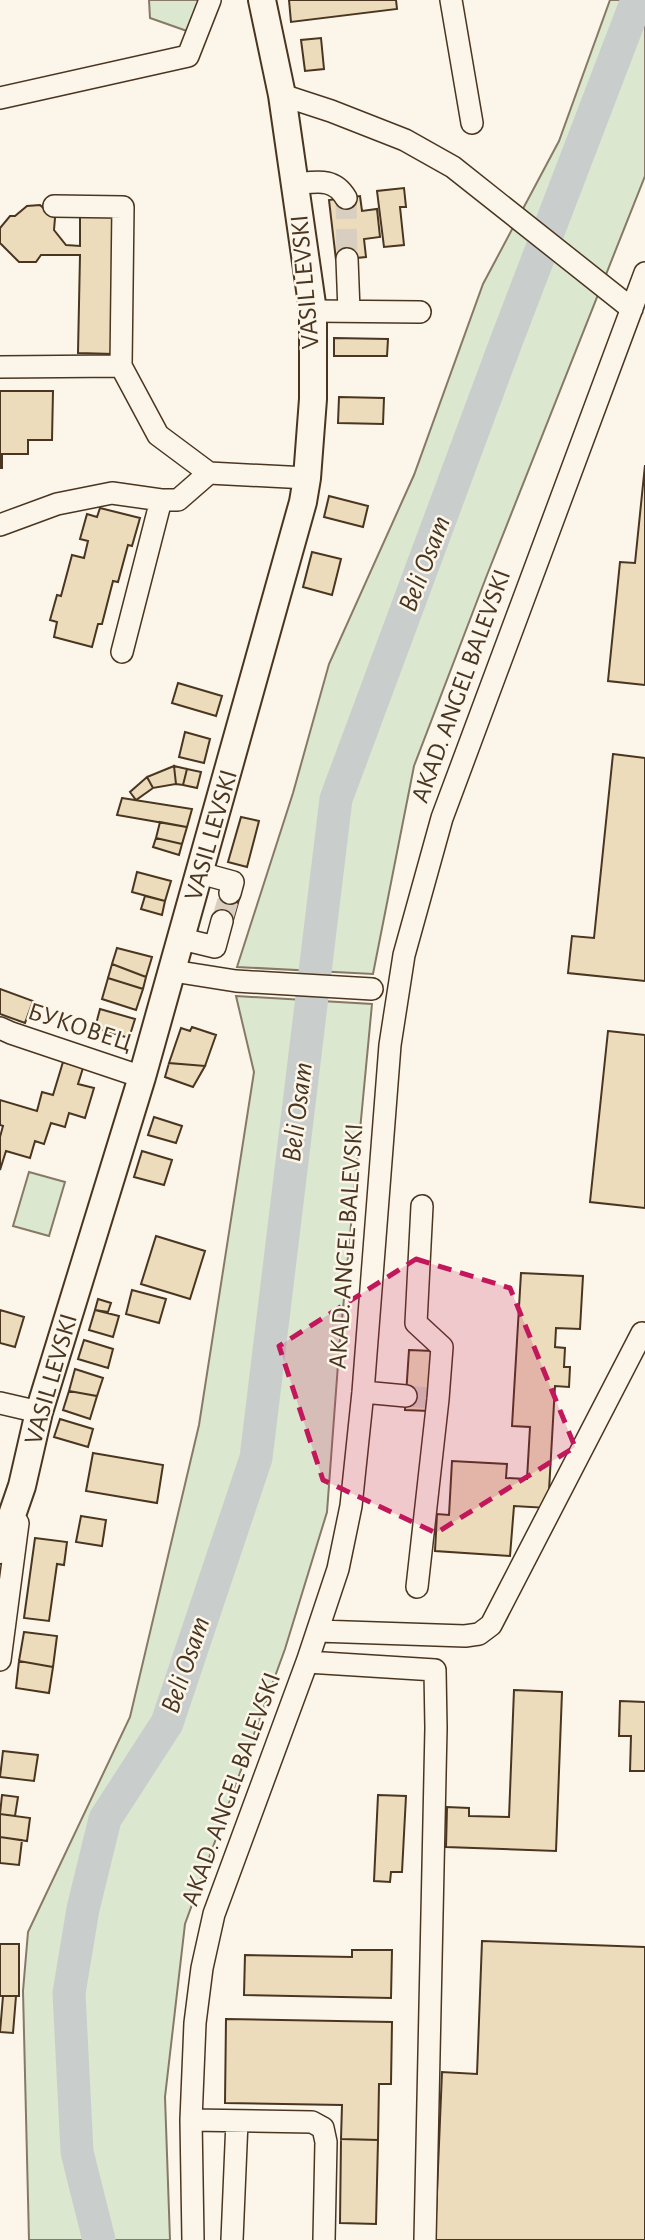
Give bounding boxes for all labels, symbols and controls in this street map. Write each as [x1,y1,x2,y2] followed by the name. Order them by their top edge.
[286,214,324,350] street label: VASIL LEVSKI
[394,512,456,616] water label: Beli Osam
[407,566,515,806] street label: AKAD. ANGEL BALEVSKI
[180,767,242,903] street label: VASIL LEVSKI
[25,998,135,1056] street label: БУКОВЕЦ
[278,1061,318,1163] water label: Beli Osam
[324,1122,368,1370] street label: AKAD. ANGEL BALEVSKI
[20,1311,82,1447] street label: VASIL LEVSKI
[156,1613,216,1717] water label: Beli Osam
[177,1669,285,1909] street label: AKAD. ANGEL BALEVSKI

